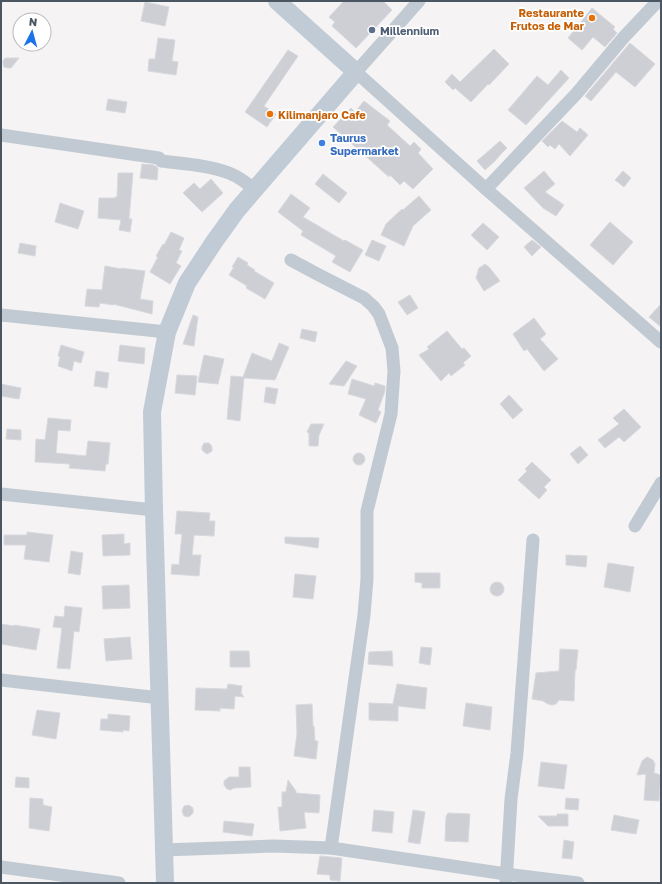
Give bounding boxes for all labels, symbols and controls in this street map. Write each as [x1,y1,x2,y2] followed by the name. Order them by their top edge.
[510,6,585,32] place label: Restaurante Frutos de Mar
[12,12,52,52] north arrow
[587,13,597,23] marker: Restaurante Frutos de Mar
[28,15,38,28] text: N
[380,24,439,37] place label: Millennium
[367,25,377,35] marker: Millennium
[278,108,366,121] place label: Kilimanjaro Cafe
[265,109,275,119] marker: Kilimanjaro Cafe
[330,131,399,157] place label: Taurus Supermarket
[317,138,327,148] marker: Taurus Supermarket

